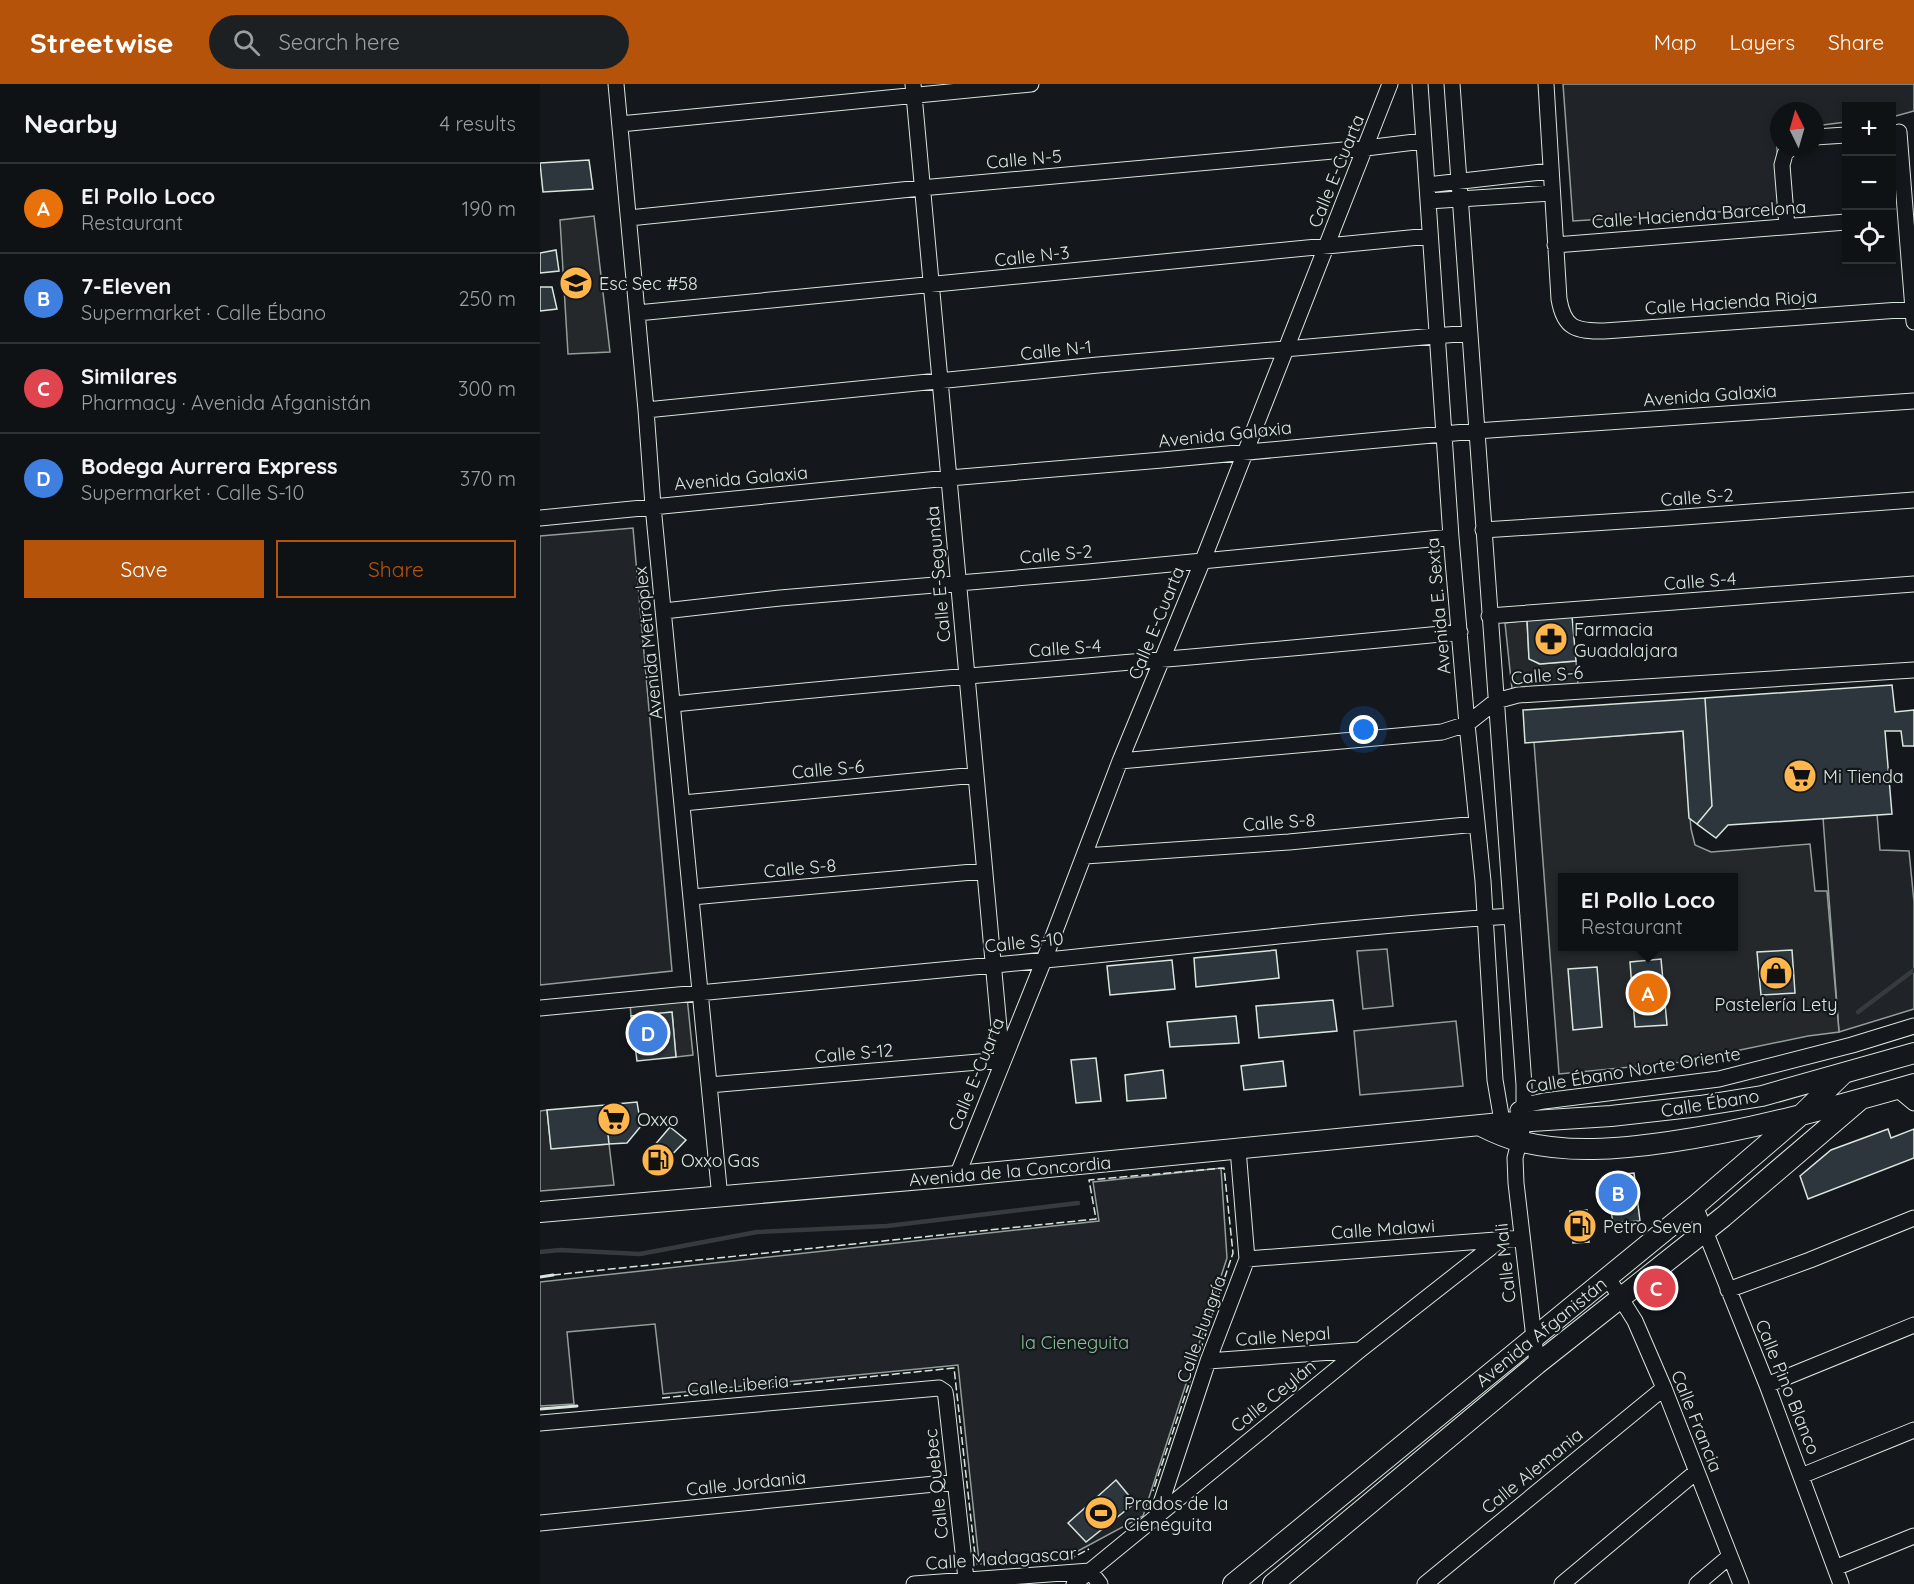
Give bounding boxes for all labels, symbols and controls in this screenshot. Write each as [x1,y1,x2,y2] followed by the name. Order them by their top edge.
[209,15,629,69] search box
[30,25,173,60] text: Streetwise
[230,26,263,59] icon: search
[278,28,400,56] text: Search here
[1654,29,1697,55] text: Map
[1730,29,1795,55] text: Layers
[1828,29,1884,55] text: Share
[1770,102,1824,156] north arrow
[1842,102,1896,264] map controls
[1842,102,1896,156] button: +
[24,107,118,140] text: Nearby
[440,111,516,136] text: 4 results
[1303,111,1369,231] street label: Calle E-Cuarta
[985,144,1063,174] street label: Calle N-5
[1842,156,1896,210] button: −
[81,182,215,210] text: El Pollo Loco
[1591,195,1807,233] street label: Calle Hacienda Barcelona
[37,196,50,221] text: A
[462,196,516,221] text: 190 m
[81,210,183,235] text: Restaurant
[1842,210,1896,264] button: locate
[993,241,1071,271] street label: Calle N-3
[558,265,594,301] school or university icon: Esc Sec #58
[81,272,171,300] text: 7-Eleven
[599,272,698,295] place label: Esc Sec #58
[1644,285,1818,319] street label: Calle Hacienda Rioja
[37,286,50,311] text: B
[458,286,516,311] text: 250 m
[81,300,326,325] text: Supermarket · Calle Ébano
[1019,335,1093,365] street label: Calle N-1
[81,362,177,390] text: Similares
[37,376,50,401] text: C
[458,376,516,401] text: 300 m
[1642,379,1778,411] street label: Avenida Galaxia
[81,390,371,415] text: Pharmacy · Avenida Afganistán
[1157,416,1293,452] street label: Avenida Galaxia
[81,452,338,480] text: Bodega Aurrera Express
[673,461,809,495] street label: Avenida Galaxia
[36,466,51,491] text: D
[460,466,516,491] text: 370 m
[81,480,304,505] text: Supermarket · Calle S-10
[1660,483,1734,511] street label: Calle S-2
[921,505,955,643] street label: Calle E-Segunda
[1421,537,1455,675] street label: Avenida E. Sexta
[1019,539,1093,569] street label: Calle S-2
[24,540,264,598] button: Save
[276,540,516,598] button: Share
[1123,563,1189,683] street label: Calle E-Cuarta
[628,565,667,721] street label: Avenida Metroplex
[1663,567,1737,595] street label: Calle S-4
[1574,618,1678,662] place label: Farmacia Guadalajara
[1533,621,1569,657] pharmacy icon: Farmacia Guadalajara
[1028,634,1102,662] street label: Calle S-4
[1510,660,1585,690] street label: Calle S-6
[1349,715,1378,744] your location
[791,754,866,784] street label: Calle S-6
[1782,758,1818,794] supermarket icon: Mi Tienda
[1823,765,1904,788] place label: Mi Tienda
[1242,808,1316,836] street label: Calle S-8
[763,853,837,883] street label: Calle S-8
[1558,873,1738,951] popup
[1581,886,1715,914] text: El Pollo Loco
[1581,914,1683,939] text: Restaurant
[983,926,1065,958] street label: Calle S-10
[1758,955,1794,991] shop icon: Pastelería Lety
[1628,970,1668,1016] pin: A
[1715,993,1837,1016] place label: Pastelería Lety
[628,1010,668,1056] pin: D
[943,1014,1009,1134] street label: Calle E-Cuarta
[814,1038,894,1068] street label: Calle S-12
[1524,1042,1742,1098] street label: Calle Ébano Norte Oriente
[1659,1084,1761,1122] street label: Calle Ébano
[596,1101,632,1137] supermarket icon: Oxxo
[637,1108,679,1131] place label: Oxxo
[640,1142,676,1178] fuel station icon: Oxxo Gas
[681,1149,760,1172] place label: Oxxo Gas
[908,1151,1112,1191] street label: Avenida de la Concordia
[1598,1170,1638,1216] pin: B
[1562,1208,1598,1244] fuel station icon: Petro Seven
[1330,1214,1436,1244] street label: Calle Malawi
[1603,1215,1702,1238] place label: Petro Seven
[1489,1222,1521,1304] street label: Calle Mali
[1636,1266,1676,1310] pin: C
[1171,1272,1231,1386] street label: Calle Hungría
[1471,1272,1611,1392] street label: Avenida Afganistán
[1750,1316,1826,1458] street label: Calle Pino Blanco
[1235,1321,1331,1351] street label: Calle Nepal
[1021,1331,1129,1354] park label: la Cieneguita
[1226,1355,1320,1437] street label: Calle Ceylán
[1666,1367,1728,1475] street label: Calle Francia
[686,1369,790,1401] street label: Calle Liberia
[1477,1423,1587,1519] street label: Calle Alemania
[919,1428,953,1540] street label: Calle Quebec
[685,1465,807,1501] street label: Calle Jordania
[1124,1492,1229,1536] place label: Prados de la Cieneguita
[1083,1495,1119,1531] sports icon: Prados de la Cieneguita
[925,1541,1077,1575] street label: Calle Madagascar

